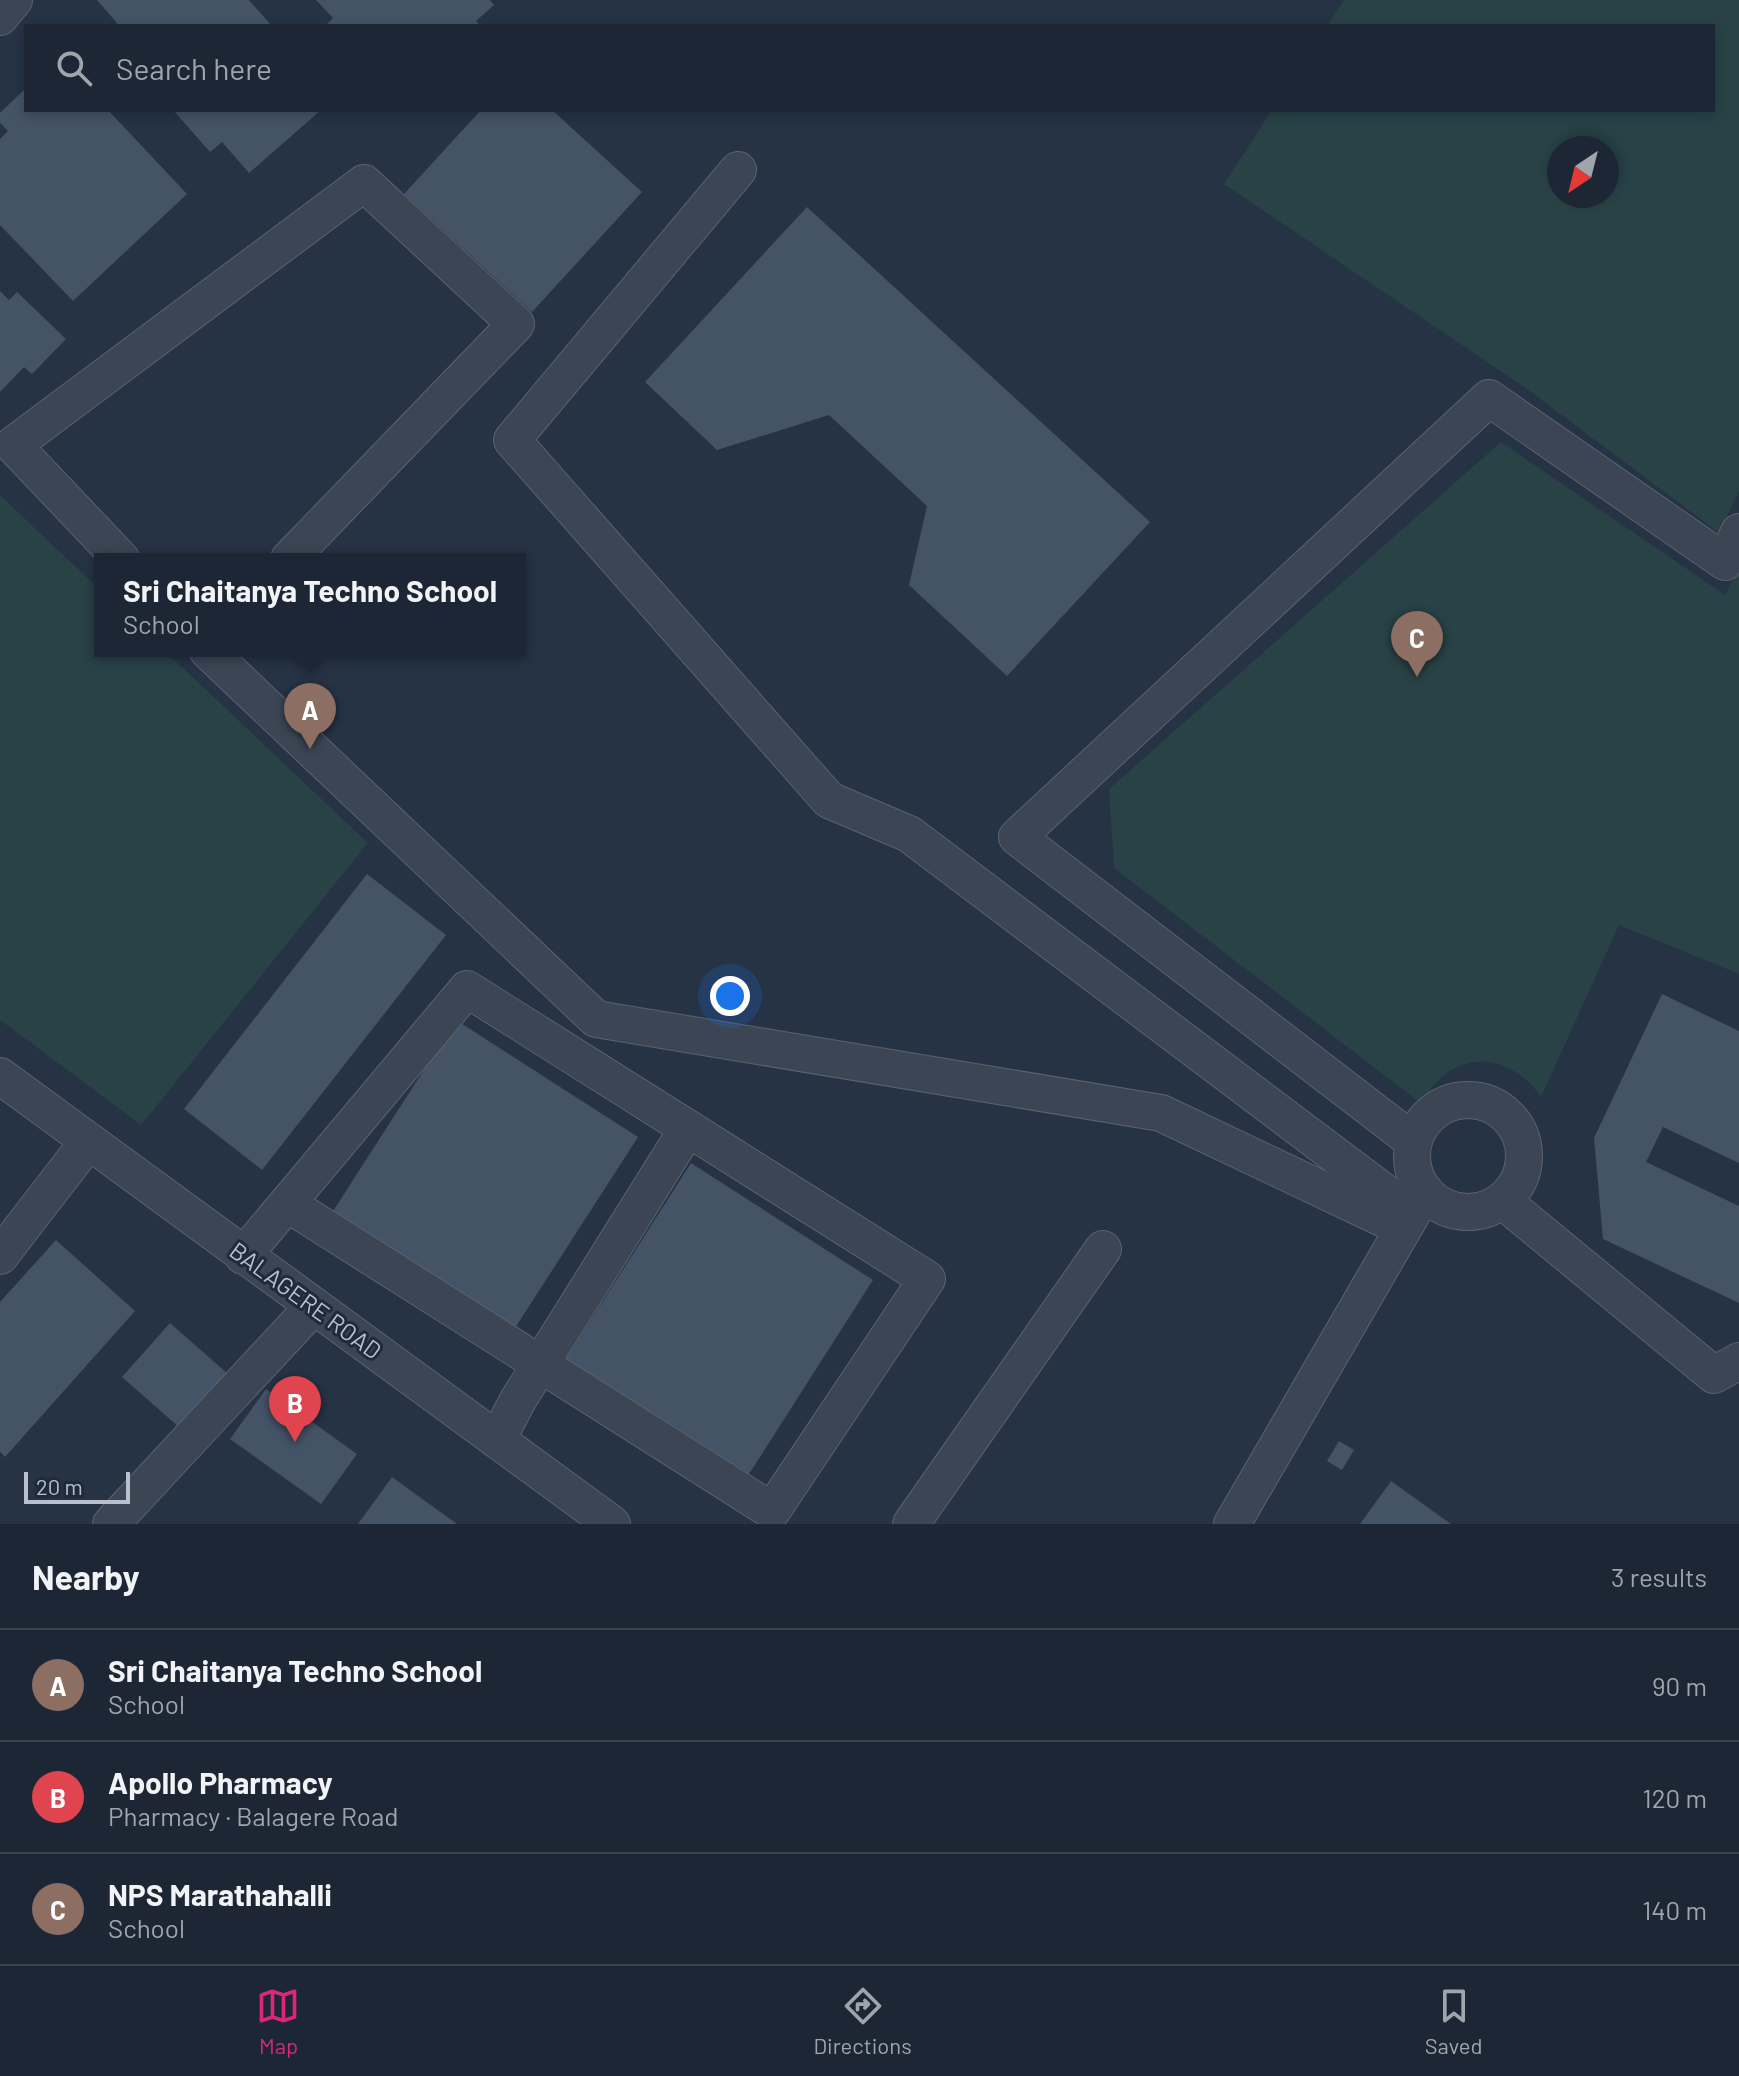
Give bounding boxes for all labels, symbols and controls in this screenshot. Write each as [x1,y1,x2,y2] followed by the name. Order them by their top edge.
[24,24,1715,112] search box
[52,46,96,90] icon: search
[116,50,272,86] text: Search here
[1547,136,1619,208] north arrow
[94,553,526,657] popup
[123,572,497,608] text: Sri Chaitanya Techno School
[123,608,200,639] text: School
[1391,611,1443,677] pin: C
[284,683,336,749] pin: A
[710,976,750,1016] your location
[224,1235,387,1364] street label: BALAGERE ROAD
[269,1376,321,1442] pin: B
[24,1468,130,1504] scale bar
[36,1473,83,1499] text: 20 m
[32,1556,140,1597] text: Nearby
[1611,1561,1707,1592] text: 3 results
[108,1652,482,1688] text: Sri Chaitanya Techno School
[49,1670,67,1701] text: A
[1652,1670,1707,1701] text: 90 m
[108,1688,185,1719] text: School
[108,1764,333,1800] text: Apollo Pharmacy
[50,1782,66,1813] text: B
[1643,1782,1707,1813] text: 120 m
[108,1800,399,1831] text: Pharmacy · Balagere Road
[108,1876,332,1912] text: NPS Marathahalli
[50,1894,66,1925] text: C
[1642,1894,1707,1925] text: 140 m
[108,1912,185,1943] text: School
[256,1984,300,2058] tab: Map
[813,1984,912,2058] tab: Directions
[1425,1984,1482,2058] tab: Saved

